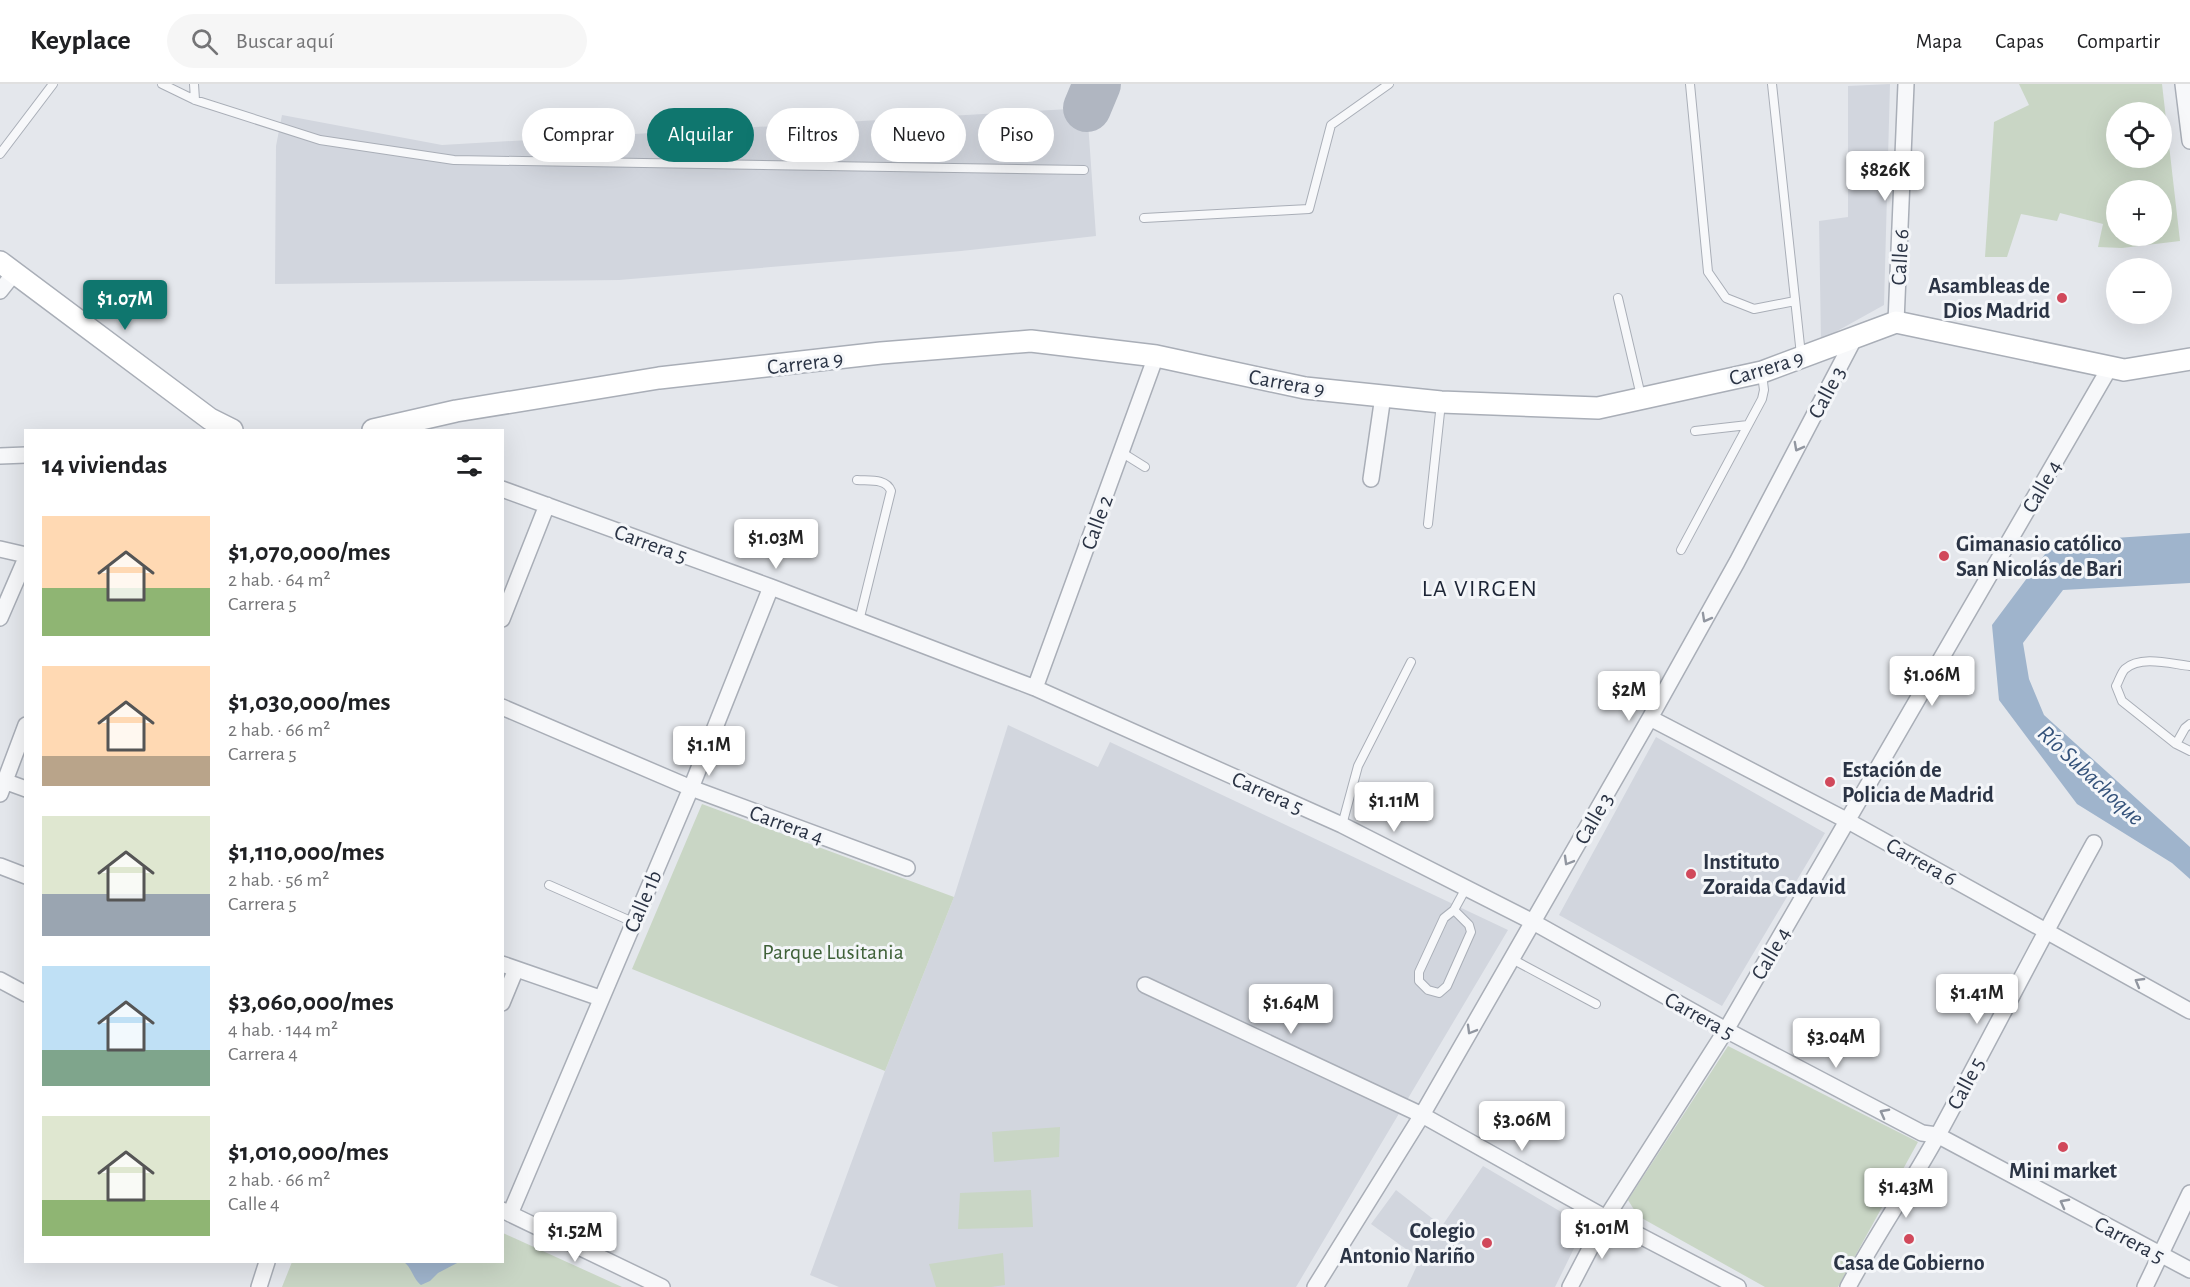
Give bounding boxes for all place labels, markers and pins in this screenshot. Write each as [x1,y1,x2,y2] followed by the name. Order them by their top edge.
[1843,151,1927,202] pin: $826K
[1928,275,2050,322] place label: Asambleas de Dios Madrid
[76,280,174,331] pin: $1.07M
[2055,291,2069,305] marker: Asambleas de Dios Madrid
[727,519,825,570] pin: $1.03M
[1956,533,2122,580] place label: Gimanasio católico San Nicolás de Bari
[1937,549,1951,563] marker: Gimanasio católico San Nicolás de Bari
[1883,656,1981,707] pin: $1.06M
[1600,671,1658,722] pin: $2M
[667,726,751,777] pin: $1.1M
[1842,759,1994,806] place label: Estación de Policia de Madrid
[1823,775,1837,789] marker: Estación de Policia de Madrid
[1345,782,1443,833] pin: $1.11M
[1703,851,1846,898] place label: Instituto Zoraida Cadavid
[1684,867,1698,881] marker: Instituto Zoraida Cadavid
[1928,974,2026,1025] pin: $1.41M
[1242,984,1340,1035] pin: $1.64M
[1787,1018,1885,1069] pin: $3.04M
[1473,1101,1571,1152] pin: $3.06M
[2056,1140,2070,1154] marker: Mini market
[2009,1160,2118,1182] place label: Mini market
[1857,1168,1955,1219] pin: $1.43M
[1553,1209,1651,1260] pin: $1.01M
[526,1212,624,1263] pin: $1.52M
[1339,1220,1475,1267] place label: Colegio Antonio Nariño
[1902,1232,1916,1246] marker: Casa de Gobierno
[1480,1236,1494,1250] marker: Colegio Antonio Nariño
[1833,1252,1985,1274] place label: Casa de Gobierno

